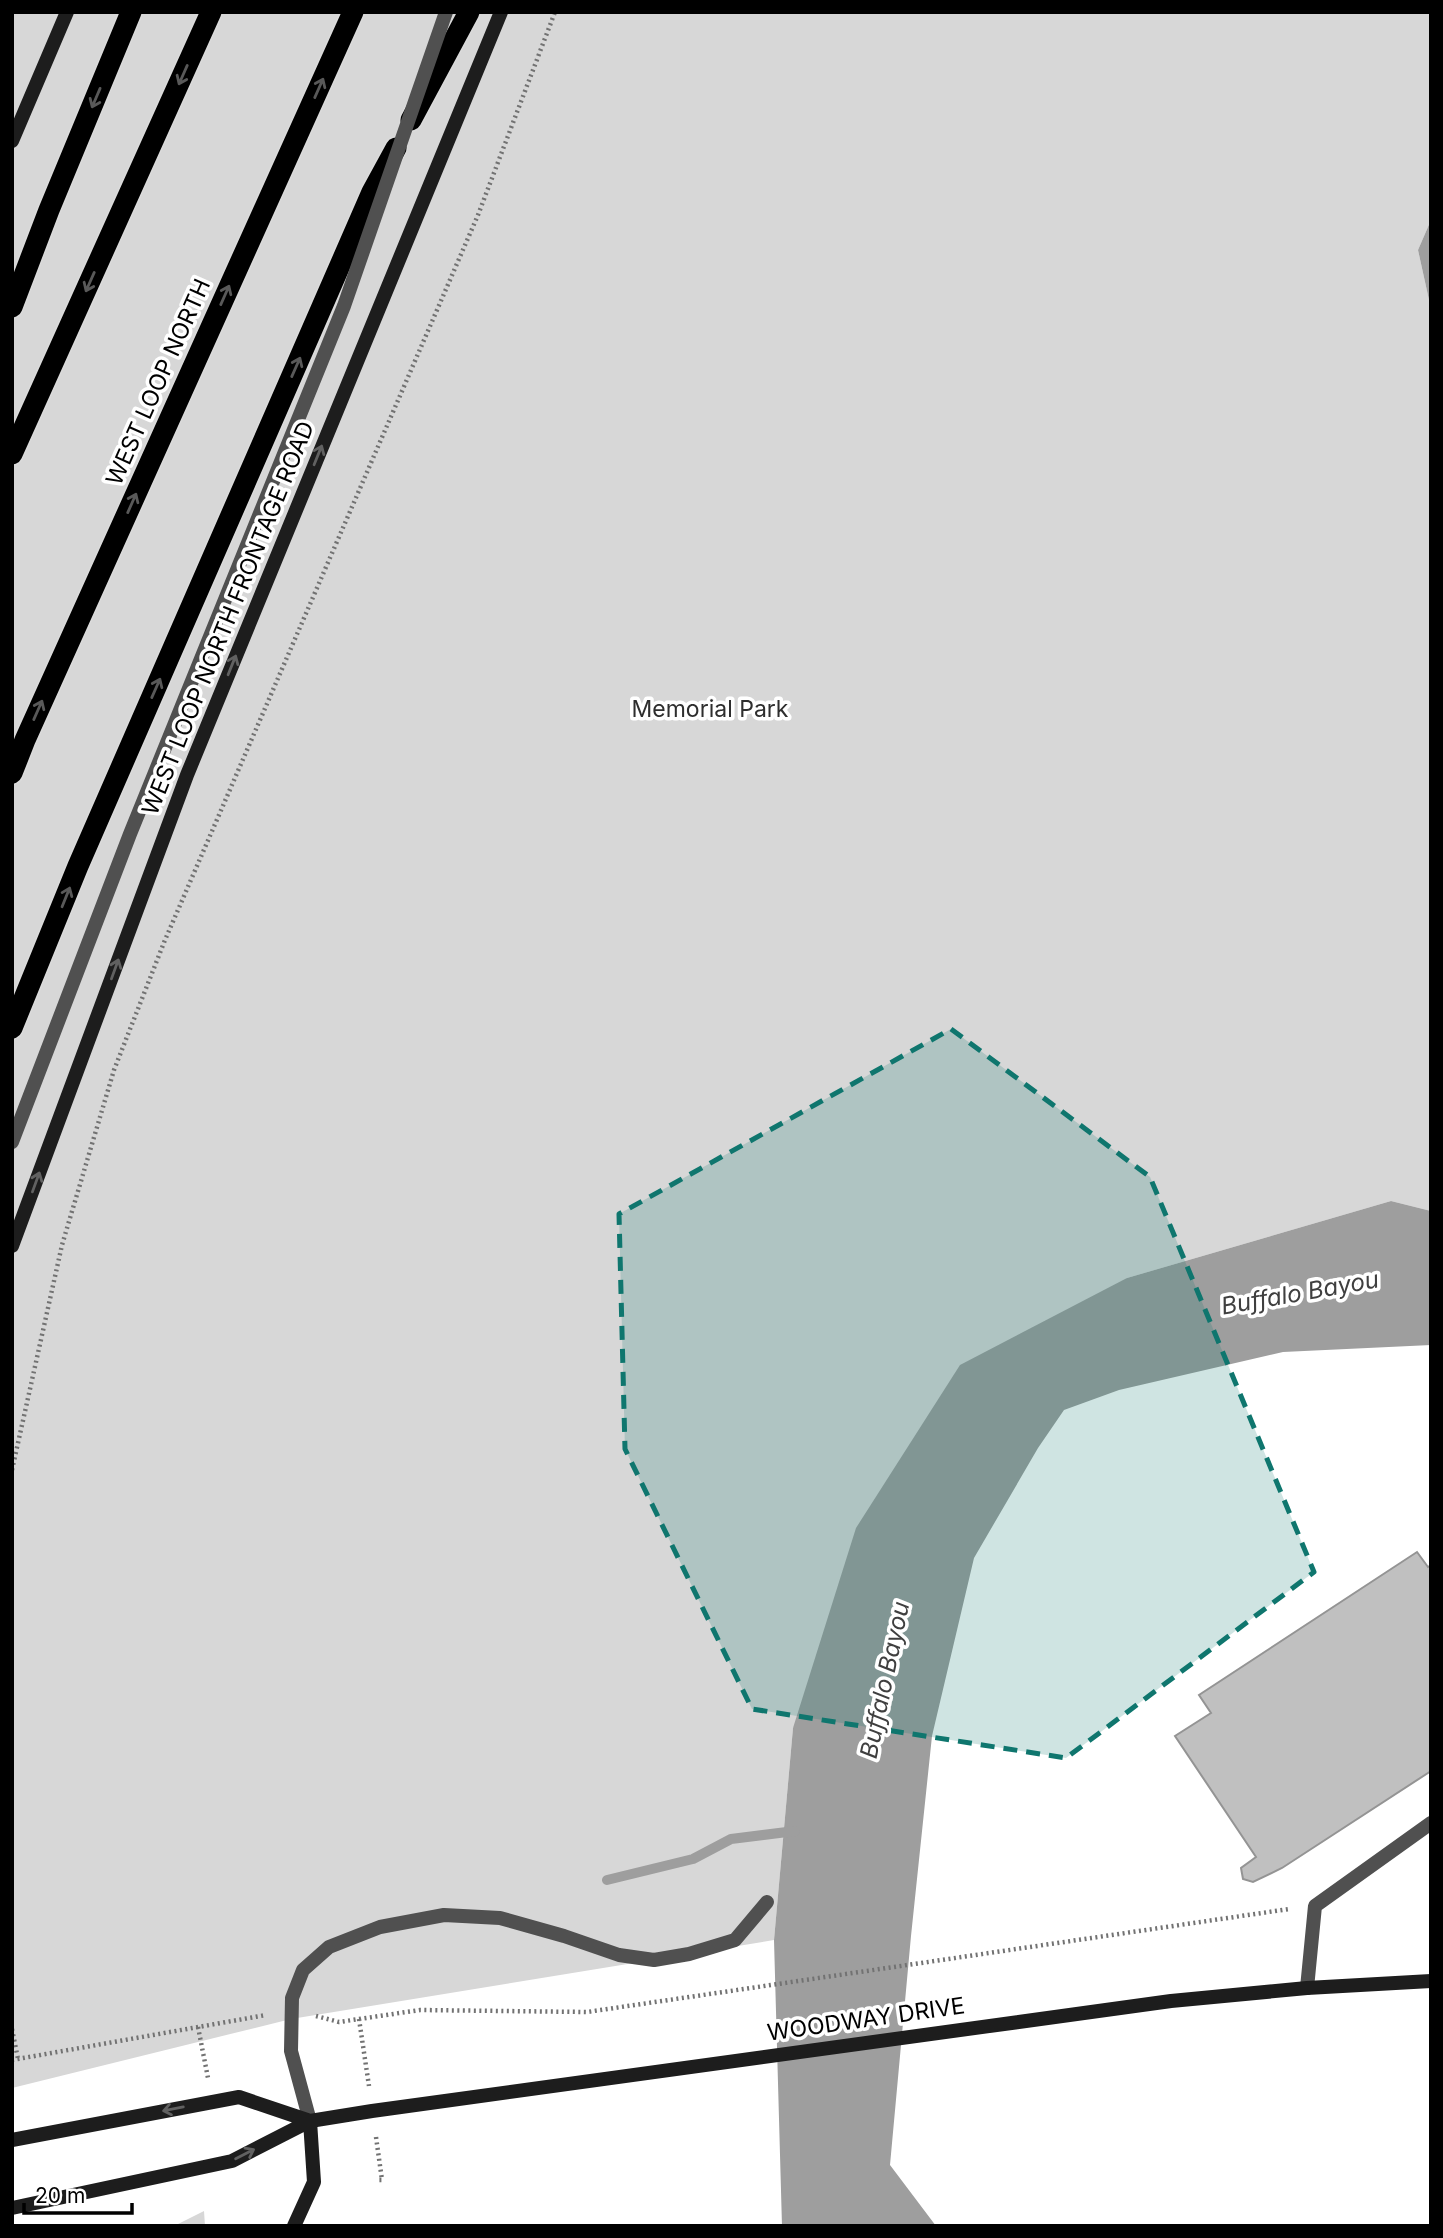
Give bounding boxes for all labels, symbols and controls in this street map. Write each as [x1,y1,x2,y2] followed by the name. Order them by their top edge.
[176,63,189,85] one-way arrow
[313,78,326,99] one-way arrow
[88,87,101,108] one-way arrow
[83,271,96,292] one-way arrow
[100,274,216,490] street label: WEST LOOP NORTH
[219,285,232,307] one-way arrow
[290,357,303,378] one-way arrow
[136,417,320,819] street label: WEST LOOP NORTH FRONTAGE ROAD
[313,445,326,466] one-way arrow
[126,493,139,514] one-way arrow
[226,655,239,677] one-way arrow
[150,678,163,699] one-way arrow
[632,695,789,723] park label: Memorial Park
[32,700,45,721] one-way arrow
[60,887,73,908] one-way arrow
[110,958,122,980] one-way arrow
[31,1172,43,1194] one-way arrow
[1219,1264,1381,1321] water label: Buffalo Bayou
[854,1599,915,1761] water label: Buffalo Bayou
[765,1991,967,2047] street label: WOODWAY DRIVE
[162,2103,185,2117] one-way arrow
[234,2146,255,2160] one-way arrow
[24,2172,133,2216] scale bar
[35,2183,85,2208] text: 20 m

